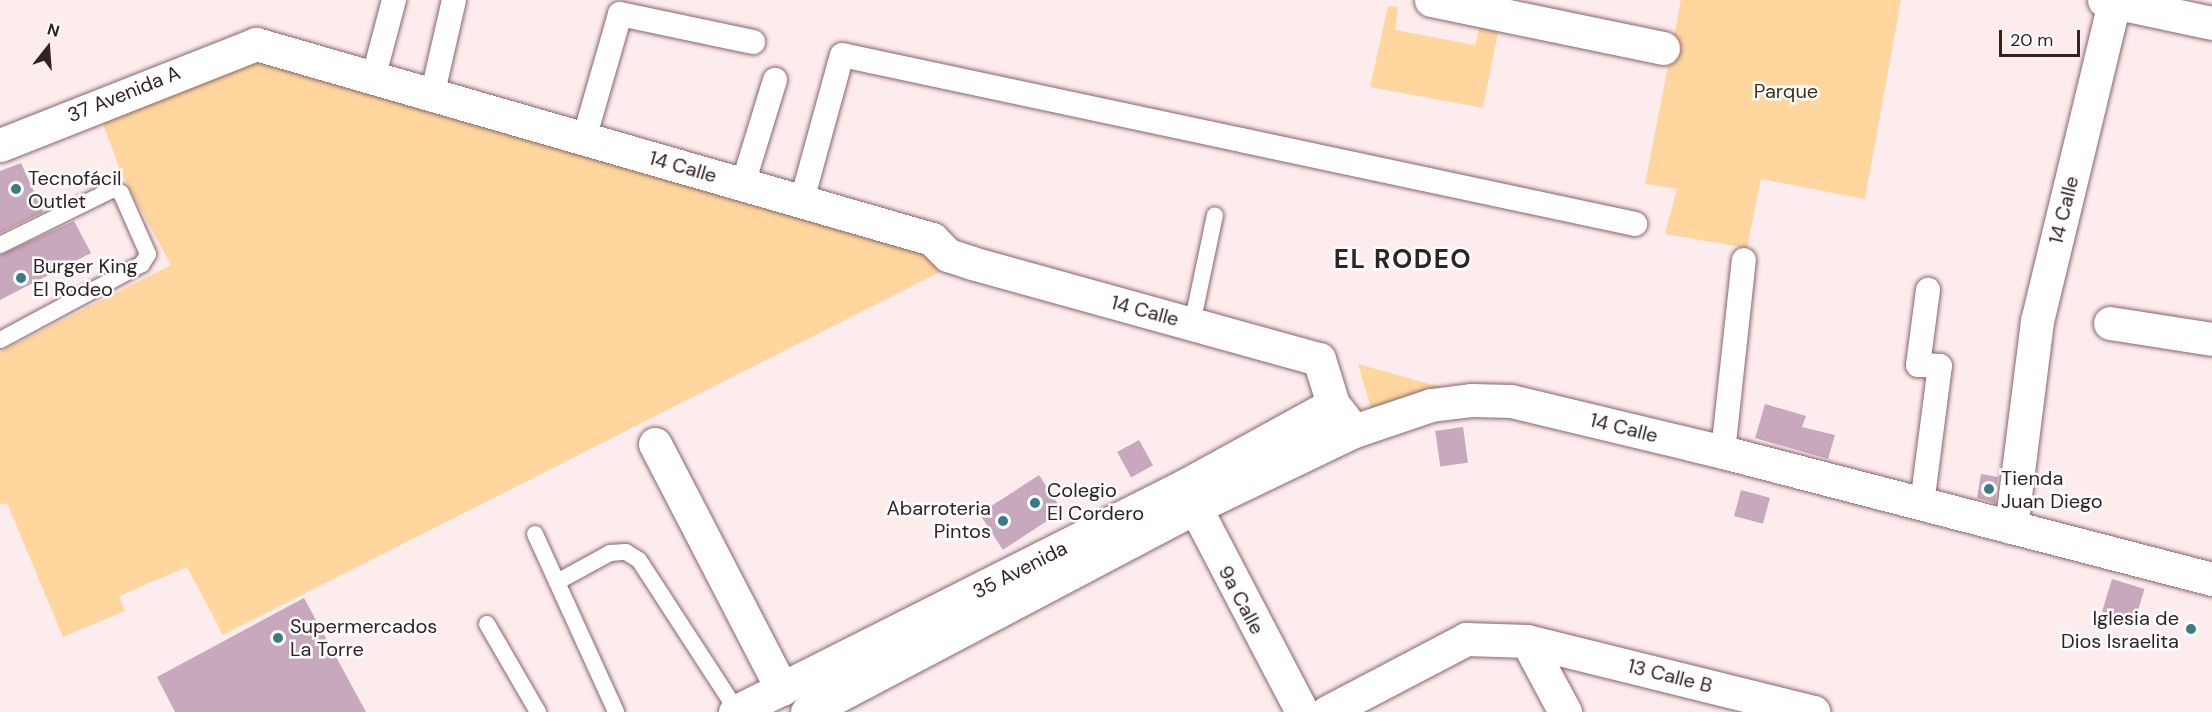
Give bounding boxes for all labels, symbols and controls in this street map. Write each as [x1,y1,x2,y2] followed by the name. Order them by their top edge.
[18,18,78,78] north arrow
[2002,18,2083,56] scale bar
[45,19,62,42] text: N
[2010,28,2053,52] text: 20 m
[64,61,184,127] street label: 37 Avenida A
[1754,79,1818,103] park label: Parque
[646,146,720,188] street label: 14 Calle
[28,166,122,213] place label: Tecnofácil Outlet
[2044,174,2084,246] street label: 14 Calle
[9,182,23,196] marker: Tecnofácil Outlet
[1334,244,1472,276] district label: EL RODEO
[33,254,138,301] place label: Burger King El Rodeo
[14,271,28,285] marker: Burger King El Rodeo
[1108,290,1182,332] street label: 14 Calle
[1588,408,1660,448] street label: 14 Calle
[2001,466,2103,513] place label: Tienda Juan Diego
[1047,479,1144,526] place label: Colegio El Cordero
[1982,482,1996,496] marker: Tienda Juan Diego
[1028,496,1042,510] marker: Colegio El Cordero
[886,497,991,544] place label: Abarroteria Pintos
[996,514,1010,528] marker: Abarroteria Pintos
[969,536,1071,604] street label: 35 Avenida
[1213,562,1269,638] street label: 9a Calle
[2061,606,2179,653] place label: Iglesia de Dios Israelita
[290,614,437,661] place label: Supermercados La Torre
[2184,622,2198,636] marker: Iglesia de Dios Israelita
[271,631,285,645] marker: Supermercados La Torre
[1625,654,1715,698] street label: 13 Calle B

